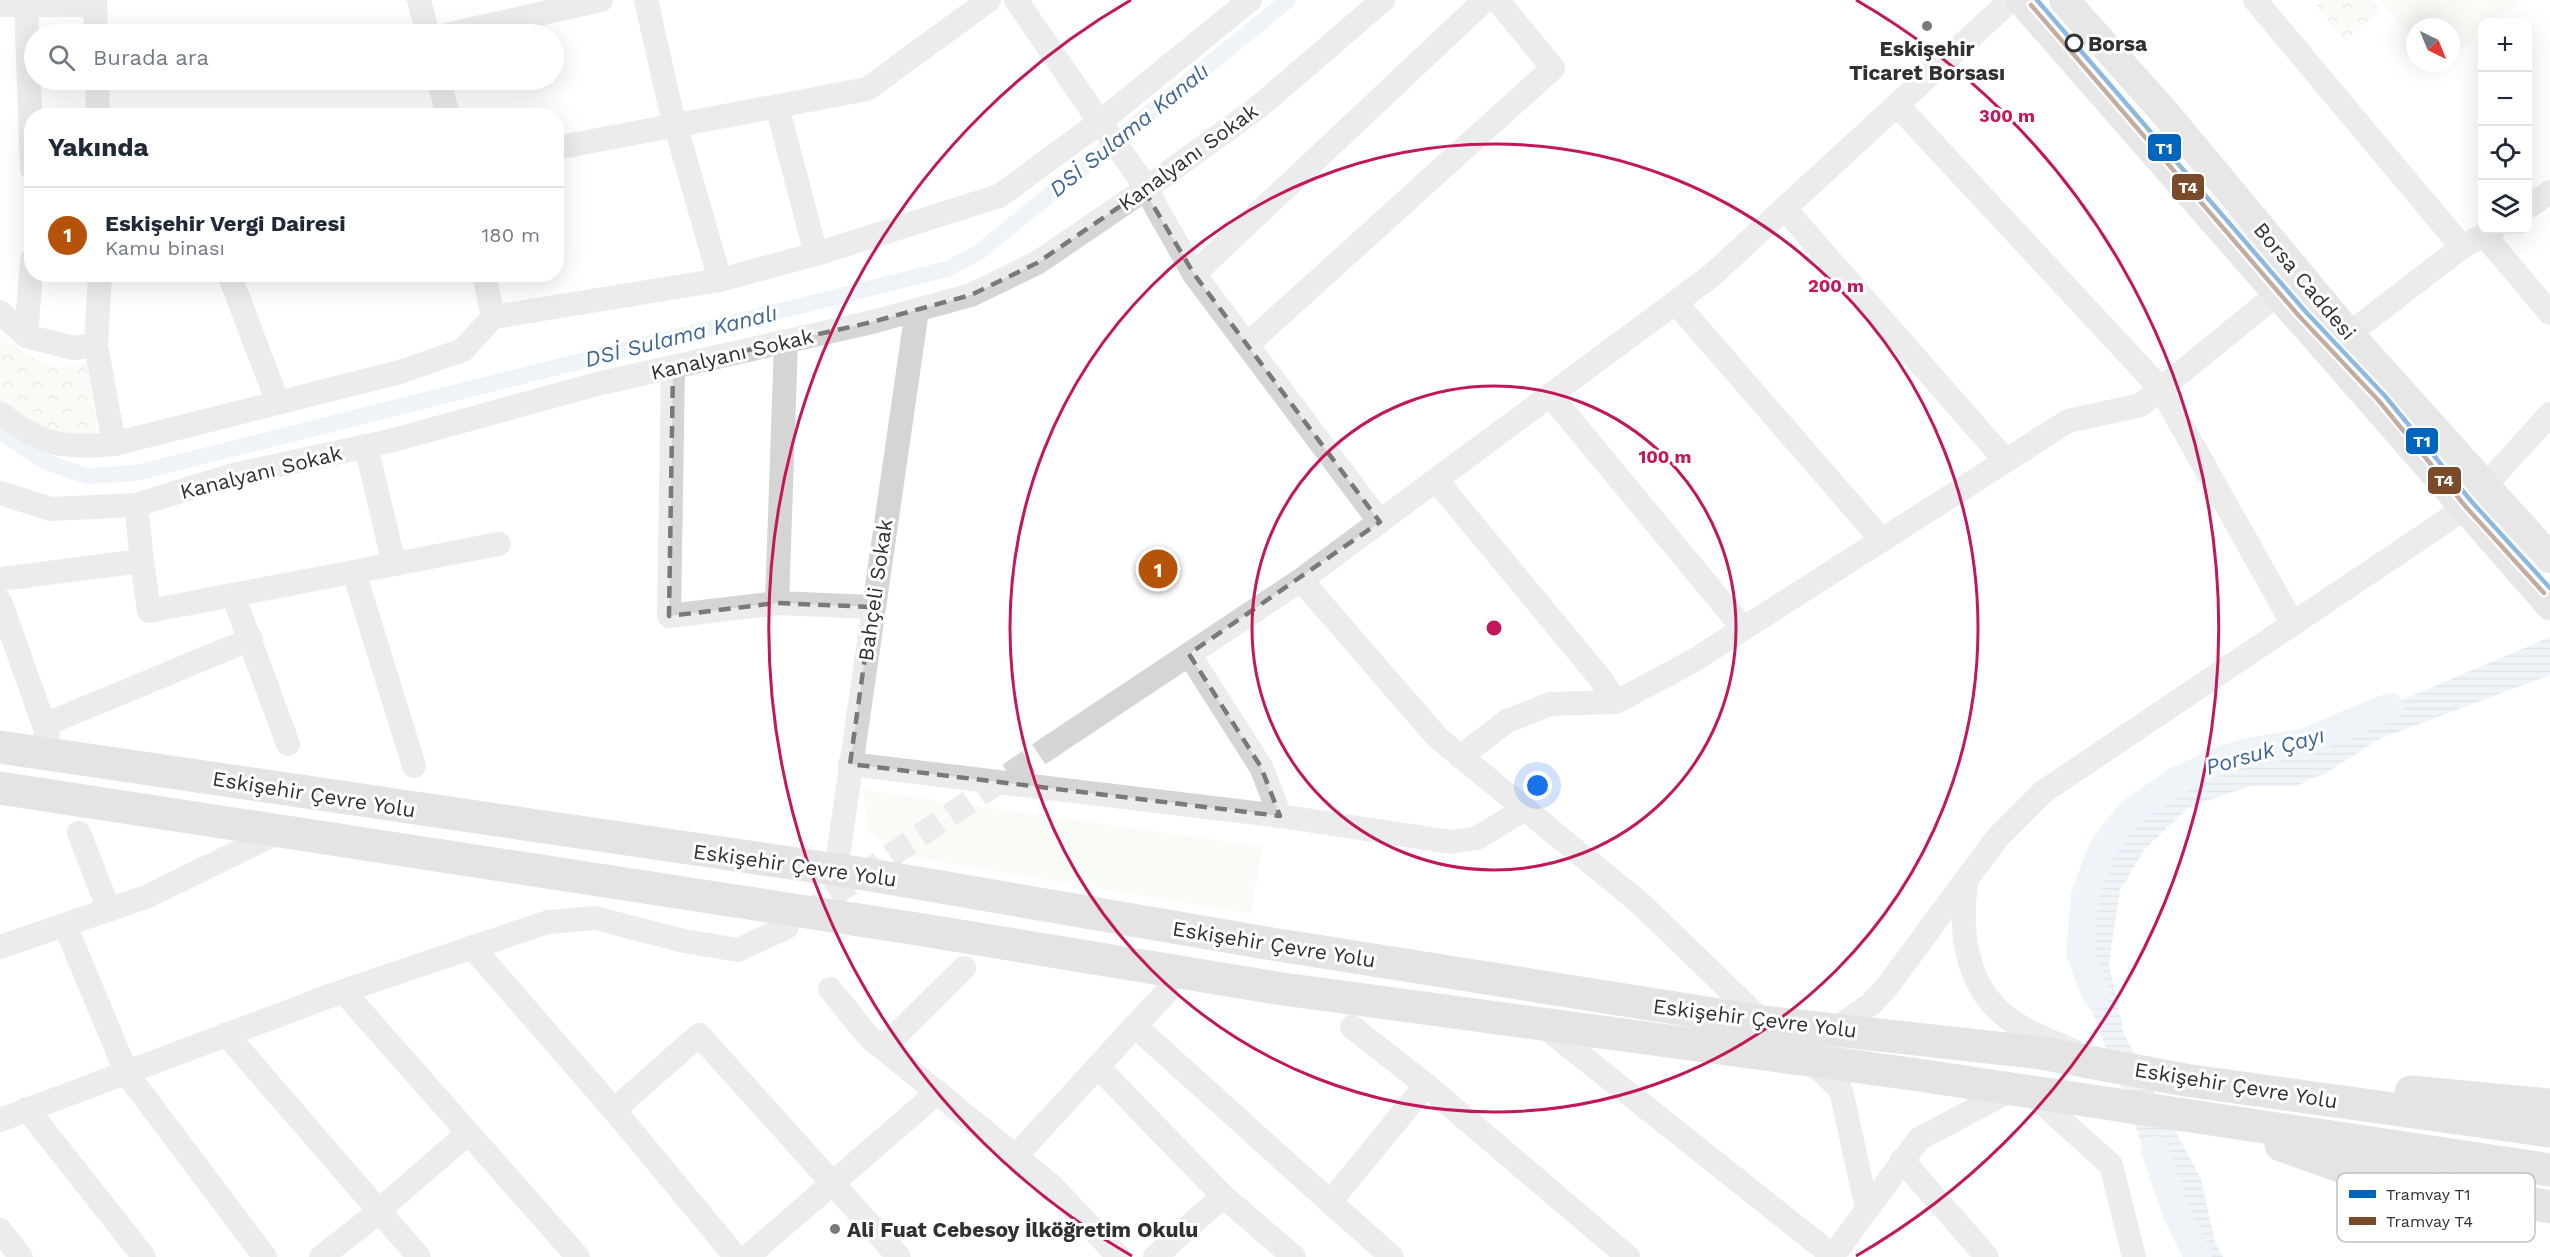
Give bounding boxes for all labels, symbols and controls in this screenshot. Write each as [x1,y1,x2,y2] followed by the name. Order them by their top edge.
[2406,18,2460,72] north arrow
[2478,18,2532,234] map controls
[2478,18,2532,72] button: +
[1920,19,1934,33] marker: Eskişehir Ticaret Borsası
[24,24,564,90] search box
[2088,31,2148,56] place label: Borsa
[2065,34,2083,52] marker: Borsa
[1849,36,2005,85] place label: Eskişehir Ticaret Borsası
[45,41,78,74] icon: search
[93,45,209,70] text: Burada ara
[1044,58,1214,202] water label: DSİ Sulama Kanalı
[2478,72,2532,126] button: −
[1114,98,1263,216] street label: Kanalyanı Sokak
[1979,105,2035,126] text: 300 m
[2478,126,2532,180] button: locate
[48,132,149,162] text: Yakında
[2147,133,2182,162] line badge: T1
[2155,139,2173,158] text: T1
[2171,173,2205,201] line badge: T4
[2178,178,2198,197] text: T4
[2478,180,2532,234] button: layers
[105,211,346,236] text: Eskişehir Vergi Dairesi
[2249,217,2361,345] street label: Borsa Caddesi
[63,223,72,247] text: 1
[482,223,540,247] text: 180 m
[105,236,225,260] text: Kamu binası
[1808,275,1864,296] text: 200 m
[582,300,780,372] water label: DSİ Sulama Kanalı
[648,323,816,385] street label: Kanalyanı Sokak
[2405,427,2439,455] line badge: T1
[2413,432,2431,451] text: T1
[177,440,345,504] street label: Kanalyanı Sokak
[1638,446,1692,467] text: 100 m
[2427,466,2462,495] line badge: T4
[2434,471,2454,490] text: T4
[853,517,897,663] street label: Bahçeli Sokak
[1138,546,1178,592] pin: 1
[1484,618,1504,638] centre of rings
[2203,722,2327,780] water label: Porsuk Çayı
[211,766,417,822] street label: Eskişehir Çevre Yolu
[1523,771,1552,800] your location
[692,838,898,892] street label: Eskişehir Çevre Yolu
[1171,916,1377,972] street label: Eskişehir Çevre Yolu
[1652,993,1858,1043] street label: Eskişehir Çevre Yolu
[2133,1057,2339,1113] street label: Eskişehir Çevre Yolu
[2337,1173,2535,1242] legend
[2386,1185,2470,1204] text: Tramvay T1
[2386,1212,2473,1231] text: Tramvay T4
[847,1217,1198,1242] place label: Ali Fuat Cebesoy İlköğretim Okulu
[828,1222,842,1236] marker: Ali Fuat Cebesoy İlköğretim Okulu

